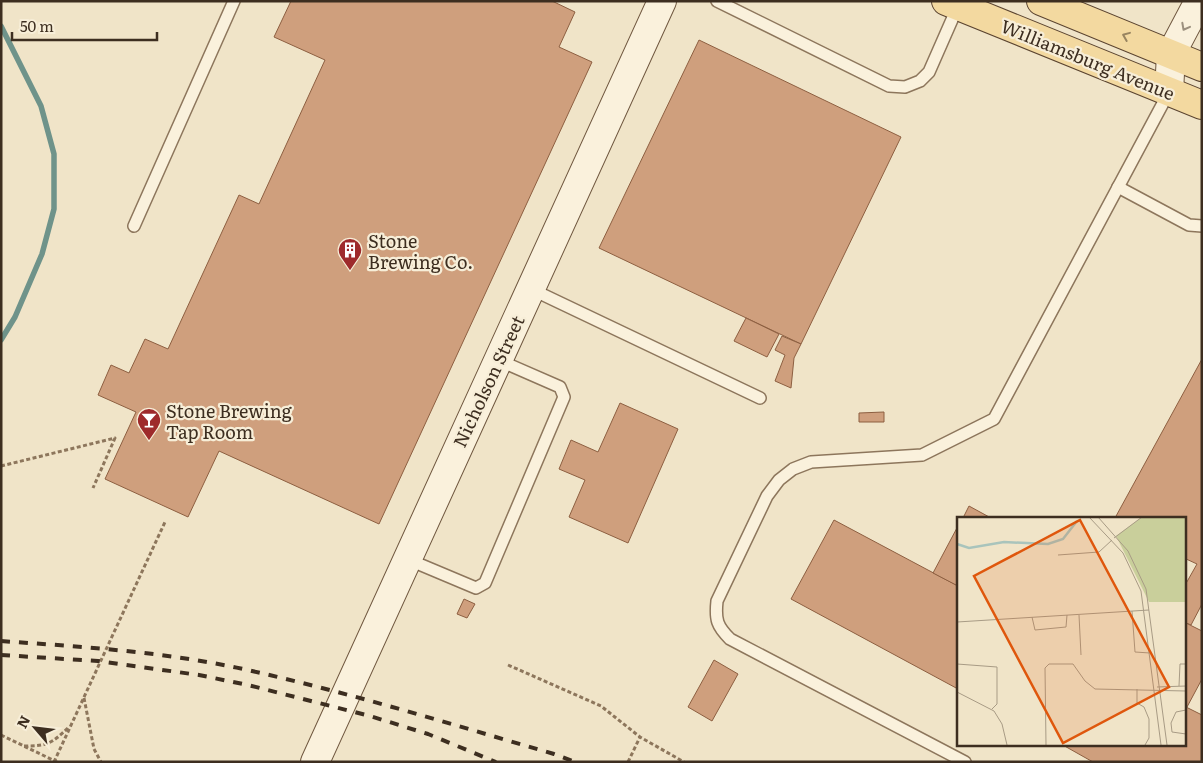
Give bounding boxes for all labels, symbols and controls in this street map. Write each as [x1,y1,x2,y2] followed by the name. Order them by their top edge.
[12,10,158,42] scale bar
[997,12,1179,106] street label: Williamsburg Avenue
[20,14,54,37] text: 50 m
[1181,22,1191,31] one-way arrow
[1122,32,1131,43] one-way arrow
[368,227,473,275] place label: Stone Brewing Co.
[337,237,363,271] building icon: Stone Brewing Co.
[446,310,531,451] street label: Nicholson Street
[166,397,293,445] place label: Stone Brewing Tap Room
[136,407,162,441] bar icon: Stone Brewing Tap Room
[957,517,1186,746] inset map
[10,703,60,753] north arrow
[11,711,34,731] text: N

